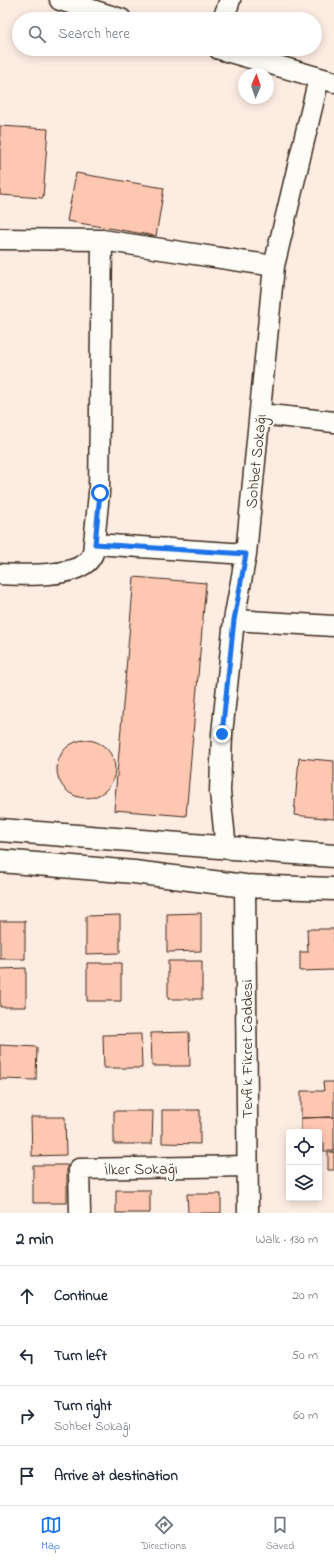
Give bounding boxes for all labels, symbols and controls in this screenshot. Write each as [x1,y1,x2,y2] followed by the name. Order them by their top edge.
[12,12,322,56] search box
[26,23,48,45] icon: search
[58,23,130,45] text: Search here
[238,68,274,104] north arrow
[240,413,274,509] street label: Sohbet Sokağı
[91,484,109,502] route start
[213,725,231,743] route end
[236,979,260,1119] street label: Tevfik Fikret Caddesi
[286,1129,322,1201] map controls
[286,1129,322,1165] button: locate
[104,1157,178,1183] street label: İlker Sokağı
[286,1165,322,1201] button: layers
[16,1227,53,1252] text: 2 min
[255,1230,318,1249] text: Walk · 130 m
[16,1285,38,1307] icon: ahead
[54,1285,108,1307] text: Continue
[293,1286,318,1305] text: 20 m
[16,1345,38,1367] icon: left
[54,1345,107,1367] text: Turn left
[292,1346,318,1365] text: 50 m
[54,1395,112,1417] text: Turn right
[16,1405,38,1427] icon: right
[293,1406,318,1425] text: 60 m
[54,1417,131,1436] text: Sohbet Sokağı
[16,1465,38,1487] icon: arrive
[54,1465,178,1487] text: Arrive at destination
[40,1514,62,1554] tab: Map
[141,1514,186,1554] tab: Directions
[266,1514,294,1554] tab: Saved

